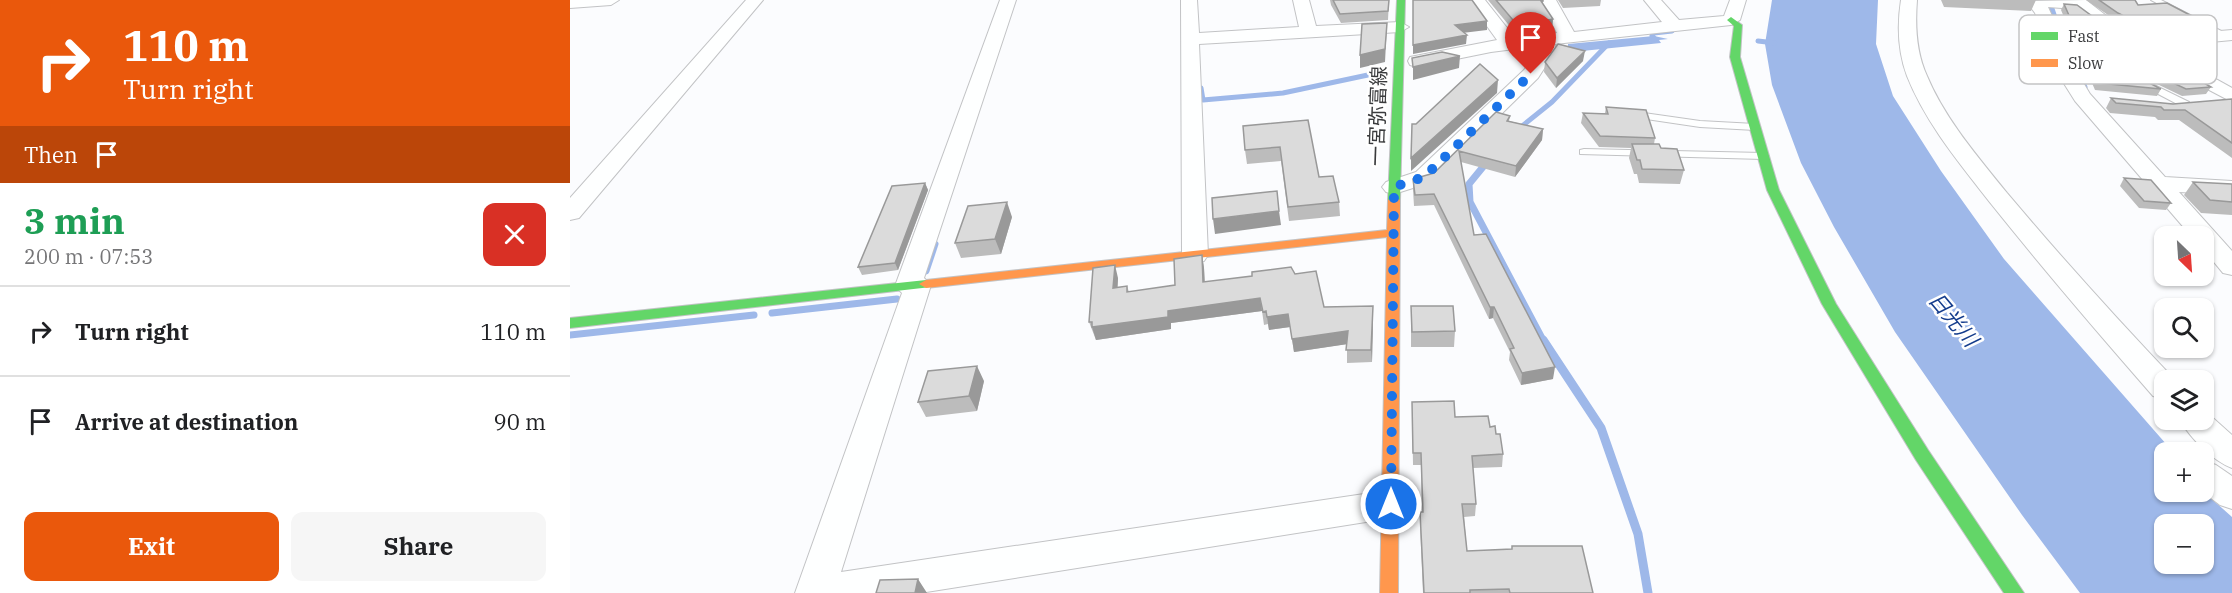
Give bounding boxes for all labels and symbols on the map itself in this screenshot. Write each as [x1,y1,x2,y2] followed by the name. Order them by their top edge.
[1505,12,1556,74] pin
[2019,15,2217,84] legend
[2068,26,2100,46] text: Fast
[2068,53,2104,73] text: Slow
[1362,66,1392,166] street label: 一宮弥富線
[2154,226,2214,286] north arrow
[1923,286,1986,354] water label: 日光川
[1359,472,1423,536] position arrow

